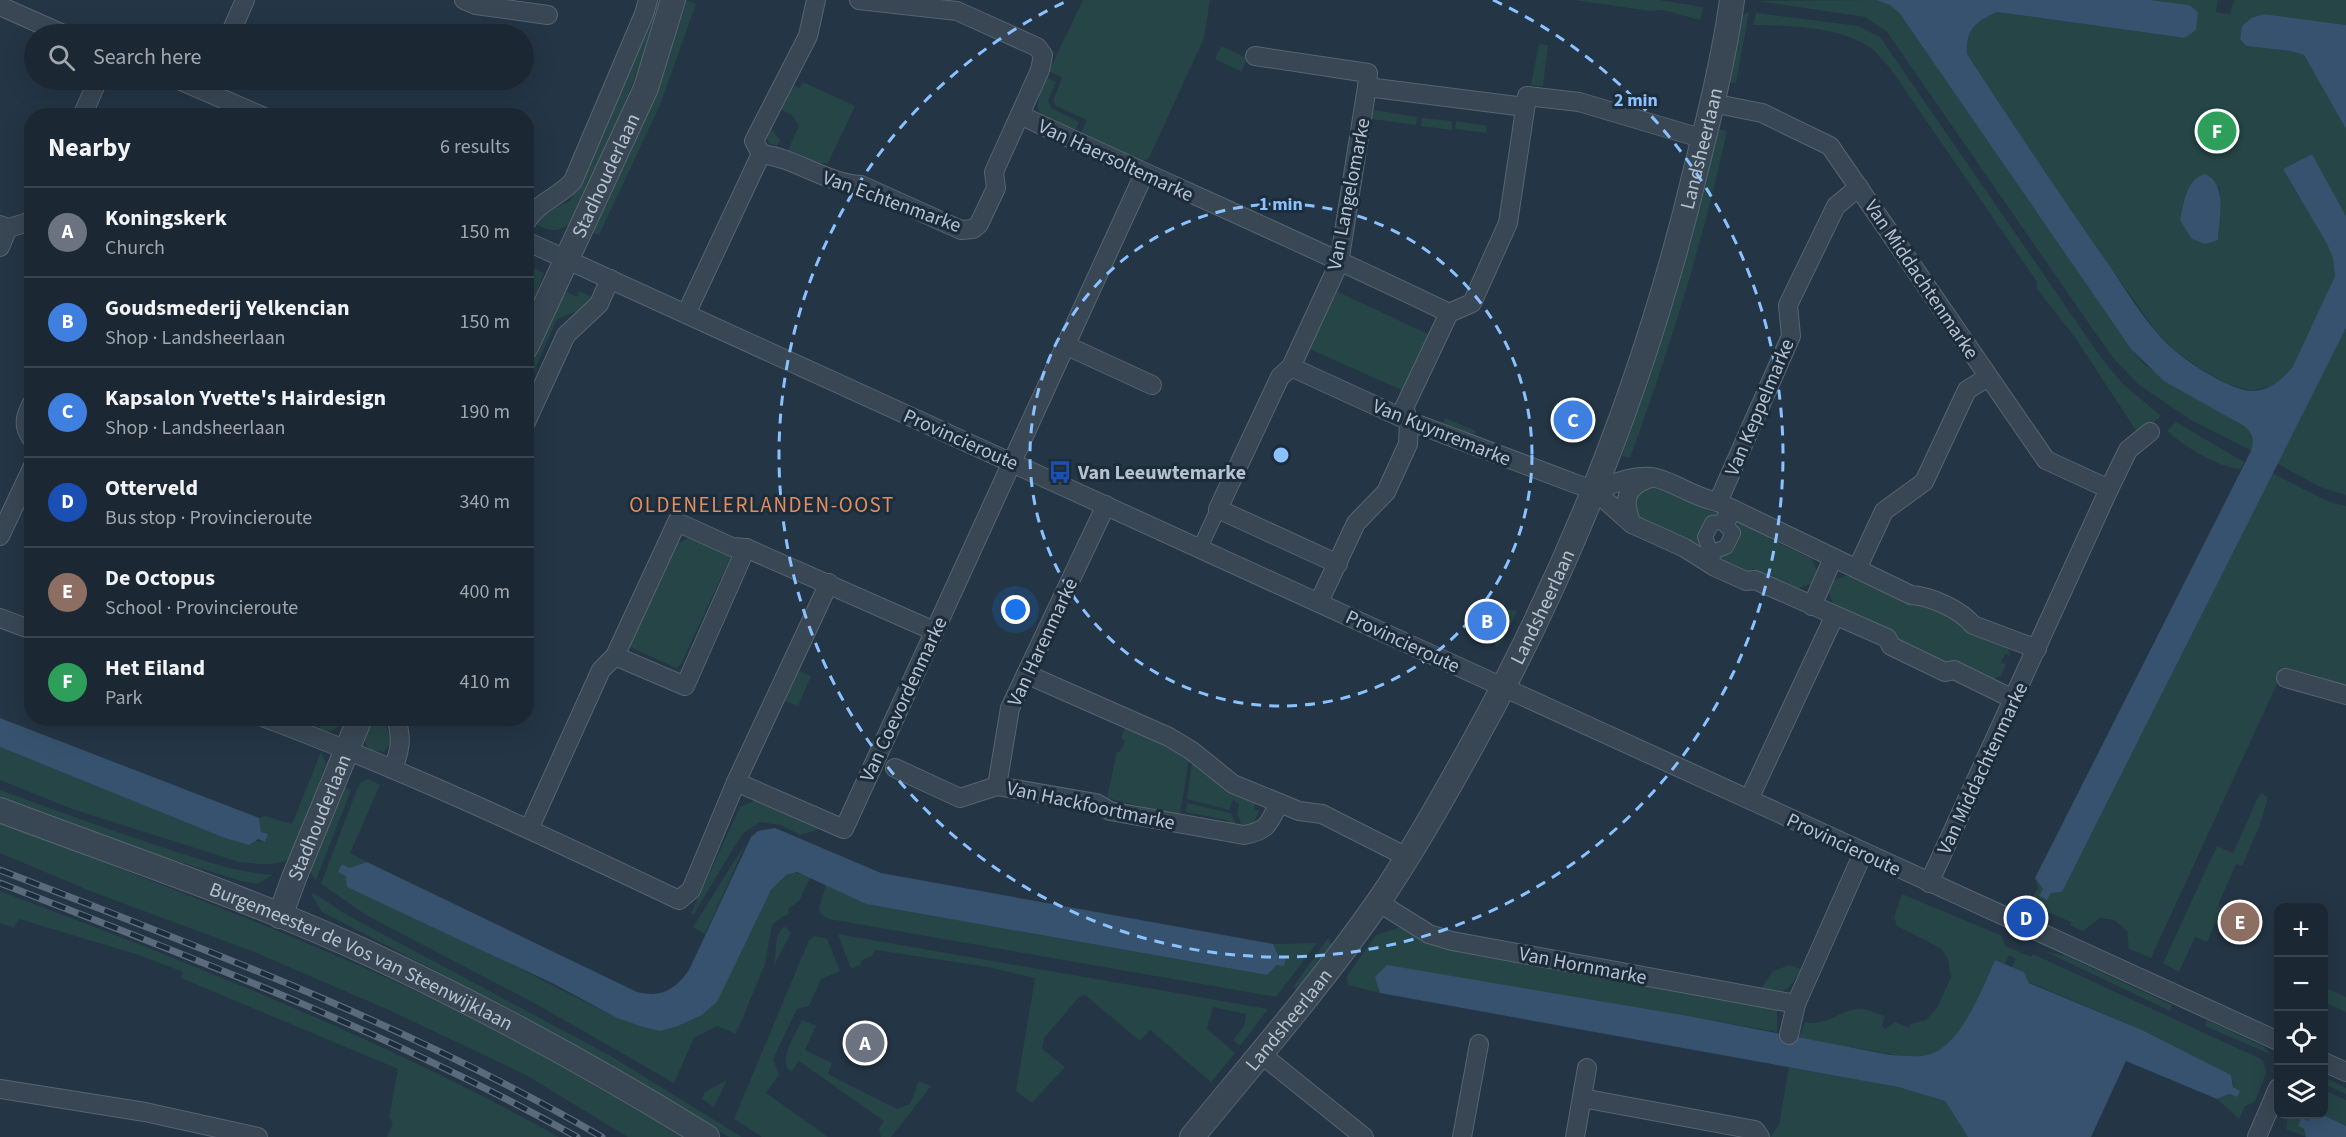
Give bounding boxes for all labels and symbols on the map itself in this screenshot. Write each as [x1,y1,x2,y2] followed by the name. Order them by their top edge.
[1674,85,1730,212] street label: Landsheerlaan
[1614,88,1658,113] text: 2 min
[2198,108,2236,154] pin: F
[565,109,647,243] street label: Stadhouderlaan
[1033,113,1198,209] street label: Van Haersoltemarke
[1321,116,1377,273] street label: Van Langelomarke
[818,164,965,240] street label: Van Echtenmarke
[1259,192,1303,217] text: 1 min
[1857,194,1985,365] street label: Van Middachtenmarke
[1718,334,1801,480] street label: Van Keppelmarke
[1368,392,1515,473] street label: Van Kuynremarke
[1554,398,1592,442] pin: C
[899,402,1022,478] street label: Provincieroute
[1271,445,1291,465] centre of rings
[1047,459,1073,485] bus stop icon: Van Leeuwtemarke
[1077,459,1246,487] place label: Van Leeuwtemarke
[629,490,895,520] district label: OLDENELERLANDEN-OOST
[1504,545,1582,670] street label: Landsheerlaan
[1001,574,1085,711] street label: Van Harenmarke
[1001,595,1030,624] your location
[1468,598,1506,644] pin: B
[1341,603,1464,681] street label: Provincieroute
[853,612,954,786] street label: Van Coevordenmarke
[1931,678,2035,859] street label: Van Middachtenmarke
[281,750,359,885] street label: Stadhouderlaan
[1004,774,1177,837] street label: Van Hackfoortmarke
[1782,806,1905,884] street label: Provincieroute
[205,876,518,1038] street label: Burgemeester de Vos van Steenwijklaan
[2006,896,2046,940] pin: D
[2220,900,2260,944] pin: E
[1516,940,1649,992] street label: Van Hornmarke
[1239,963,1339,1077] street label: Landsheerlaan
[846,1020,884,1066] pin: A

